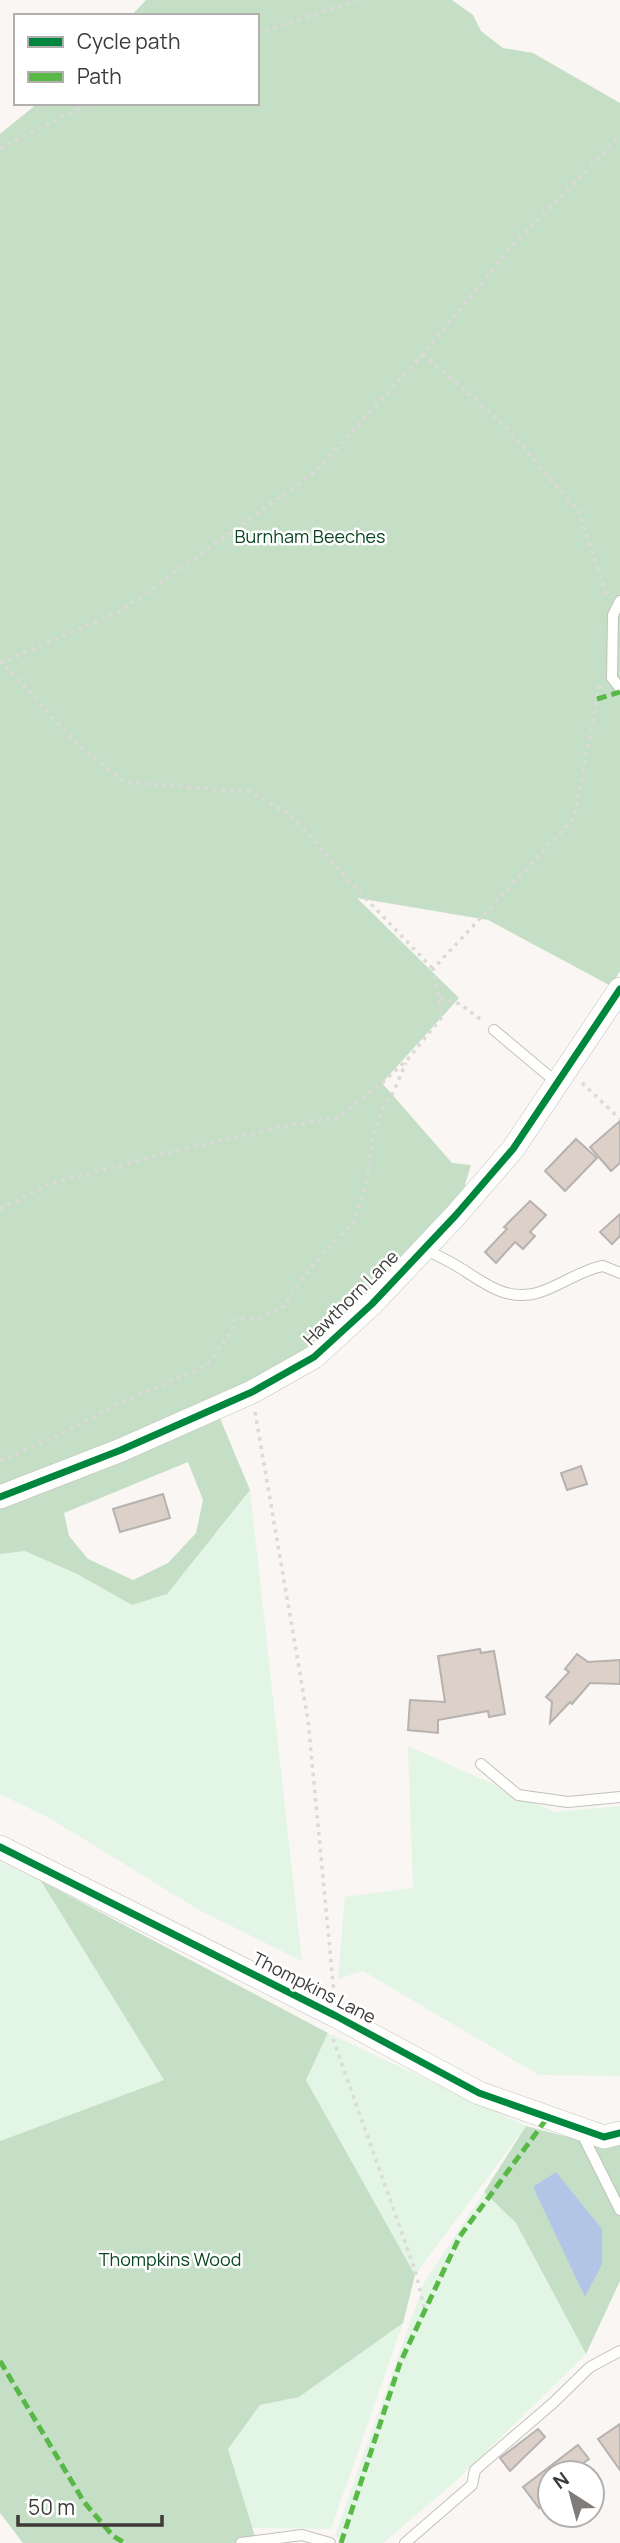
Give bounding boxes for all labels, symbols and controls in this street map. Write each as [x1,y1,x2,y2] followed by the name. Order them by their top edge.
[14,14,259,105] legend
[77,27,180,55] text: Cycle path
[77,62,122,90] text: Path
[234,524,386,548] park label: Burnham Beeches
[297,1244,403,1350] street label: Hawthorn Lane
[249,1946,380,2028] street label: Thompkins Lane
[99,2247,241,2271] park label: Thompkins Wood
[536,2459,606,2529] north arrow
[548,2466,574,2495] text: N
[18,2484,161,2528] scale bar
[28,2493,75,2521] text: 50 m

